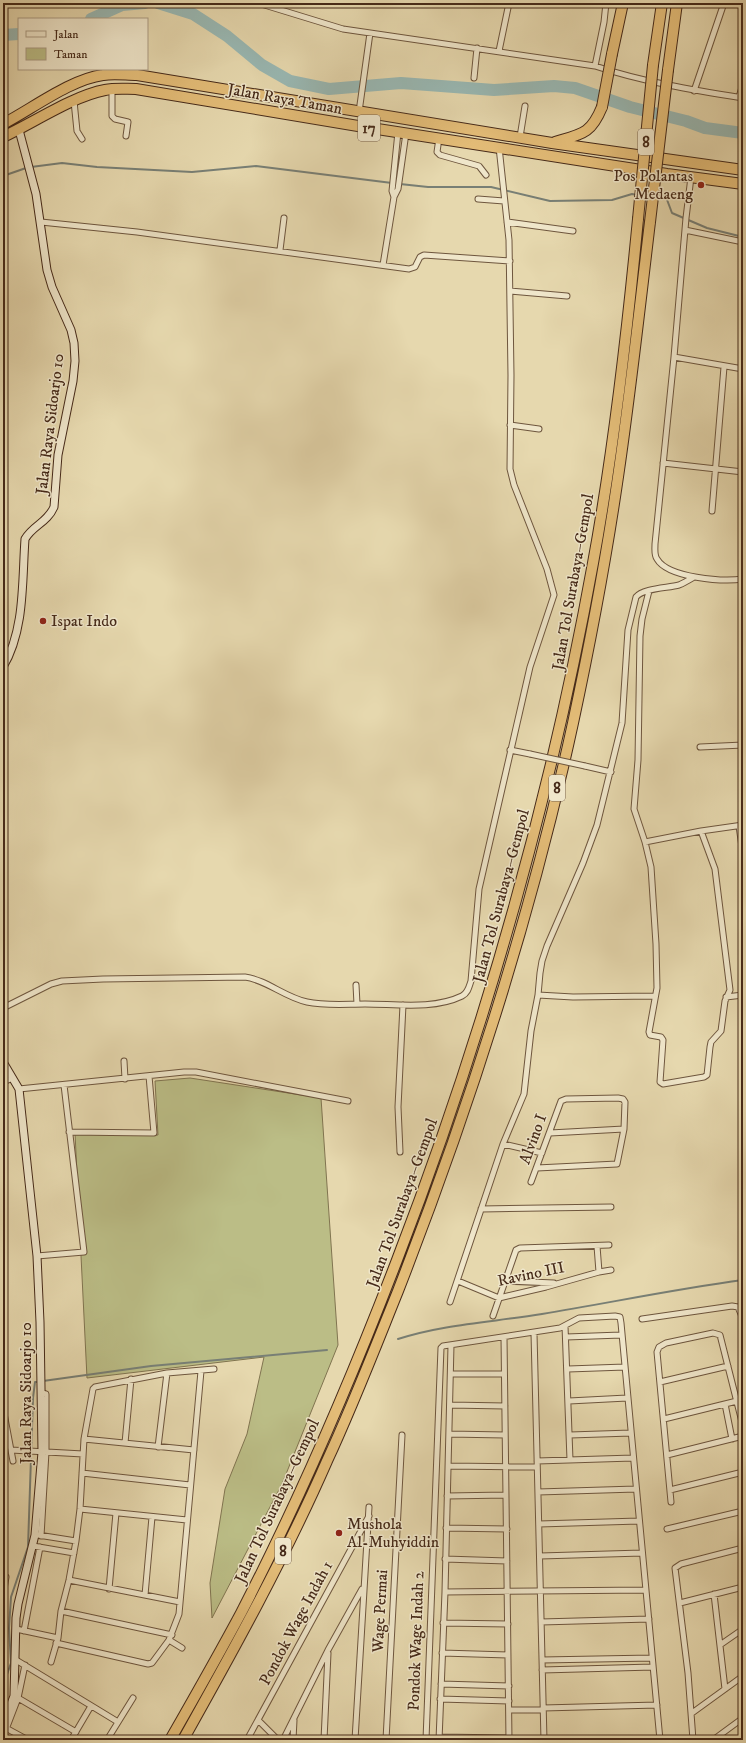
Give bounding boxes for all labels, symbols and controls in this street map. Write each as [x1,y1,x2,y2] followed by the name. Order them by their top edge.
[18,18,148,70] legend
[53,27,79,42] text: Jalan
[54,47,88,62] text: Taman
[224,79,345,119] street label: Jalan Raya Taman
[358,115,380,141] road number: 17
[638,129,654,155] road number: 8
[614,166,693,204] place label: Pos Polantas Medaeng
[696,180,706,190] marker: Pos Polantas Medaeng
[31,352,69,498] street label: Jalan Raya Sidoarjo 10
[547,492,598,674] street label: Jalan Tol Surabaya–Gempol
[51,611,117,631] place label: Ispat Indo
[38,616,48,626] marker: Ispat Indo
[549,775,565,801] road number: 8
[468,807,534,987] street label: Jalan Tol Surabaya–Gempol
[515,1111,551,1167] street label: Alvino I
[361,1115,442,1292] street label: Jalan Tol Surabaya–Gempol
[496,1257,567,1291] street label: Ravino III
[16,1322,36,1466] street label: Jalan Raya Sidoarjo 10
[229,1416,324,1588] street label: Jalan Tol Surabaya–Gempol
[347,1514,440,1552] place label: Mushola Al-Muhyiddin
[334,1528,344,1538] marker: Mushola Al-Muhyiddin
[275,1538,291,1564] road number: 8
[255,1557,337,1689] street label: Pondok Wage Indah 1
[368,1569,392,1654] street label: Wage Permai
[404,1571,428,1711] street label: Pondok Wage Indah 2

